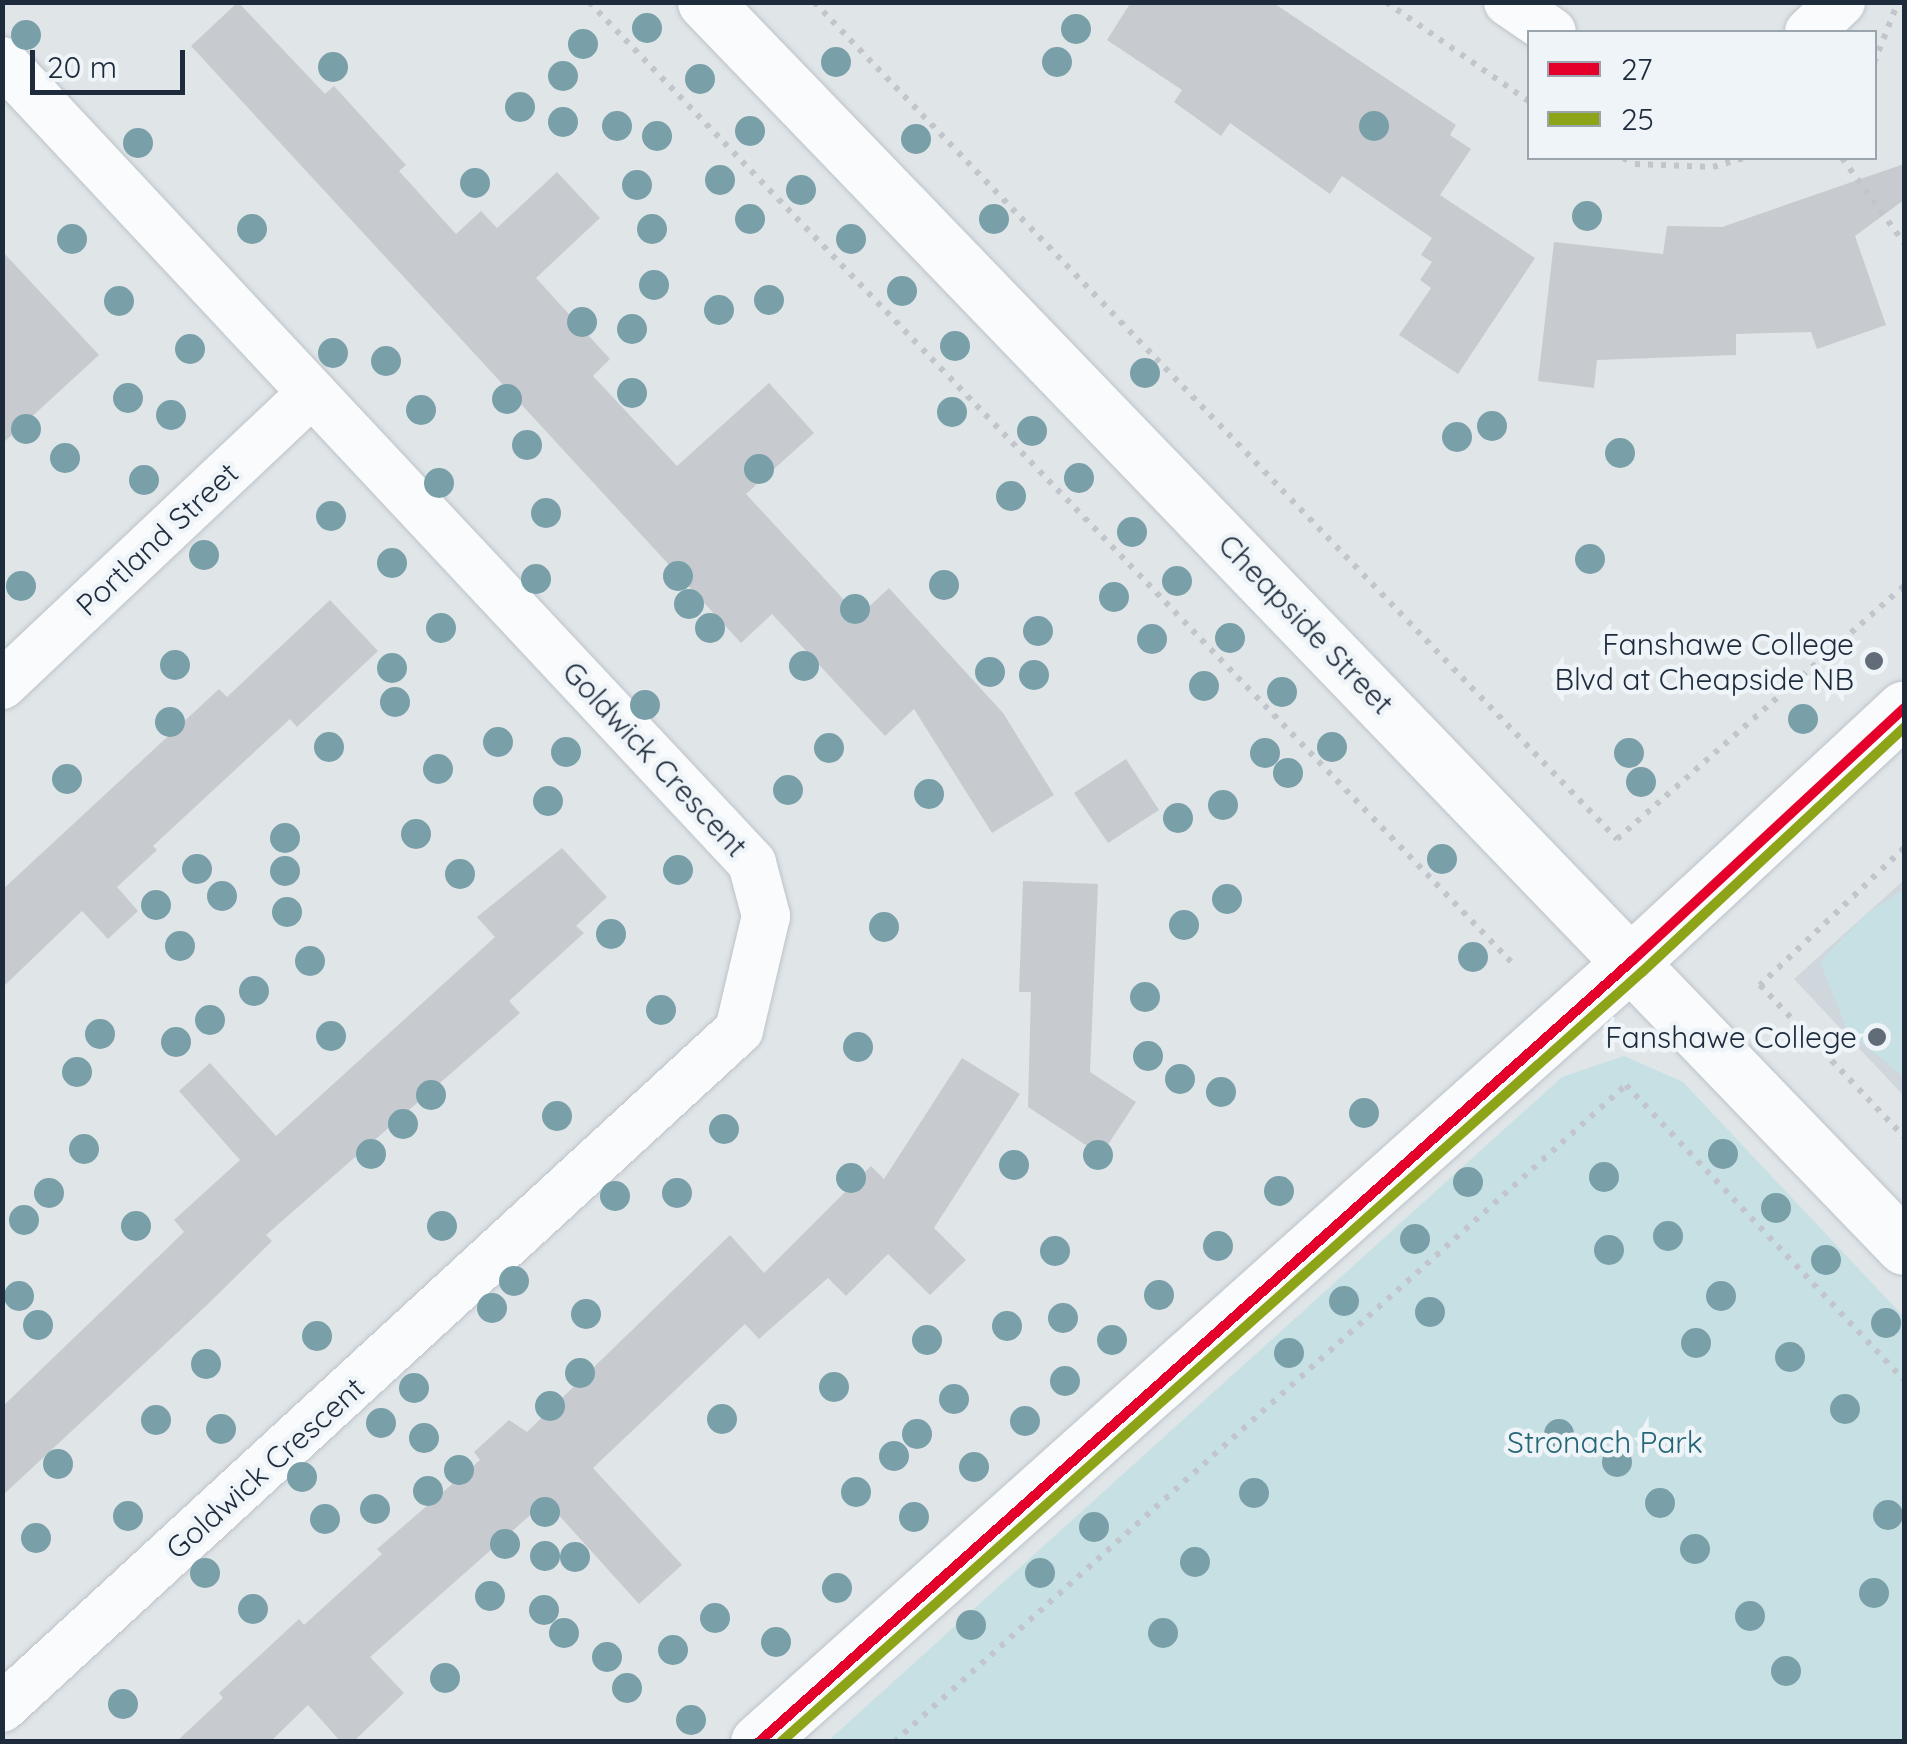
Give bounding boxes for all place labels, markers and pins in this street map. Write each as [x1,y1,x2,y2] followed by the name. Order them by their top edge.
[1555,626,1854,696] place label: Fanshawe College Blvd at Cheapside NB
[1863,650,1885,672] marker: Fanshawe College Blvd at Cheapside NB
[1605,1019,1857,1055] place label: Fanshawe College
[1866,1026,1888,1048] marker: Fanshawe College

